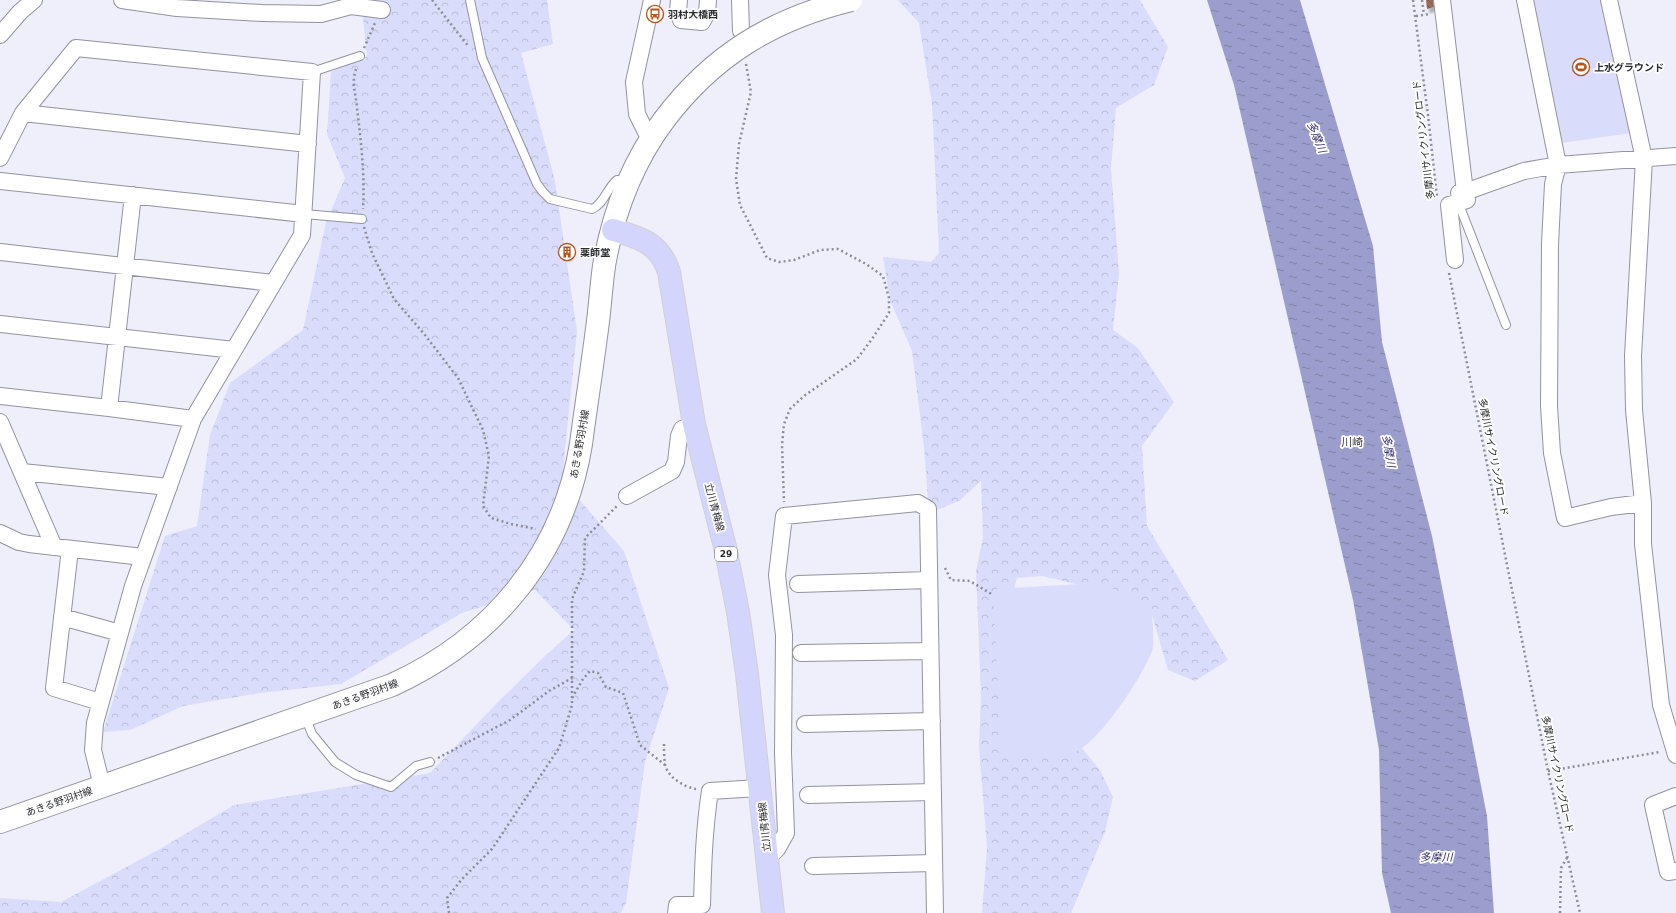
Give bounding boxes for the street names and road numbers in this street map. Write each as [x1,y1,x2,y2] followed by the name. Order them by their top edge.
[1411,80,1436,200] street label: 多摩川サイクリングロード
[1477,397,1510,517] street label: 多摩川サイクリングロード
[568,409,591,479] street label: あきる野羽村線
[703,482,726,533] street label: 立川青梅線
[715,547,737,561] road number: 29
[330,677,400,712] street label: あきる野羽村線
[1540,714,1575,834] street label: 多摩川サイクリングロード
[24,785,94,818] street label: あきる野羽村線
[756,802,773,852] street label: 立川青梅線

